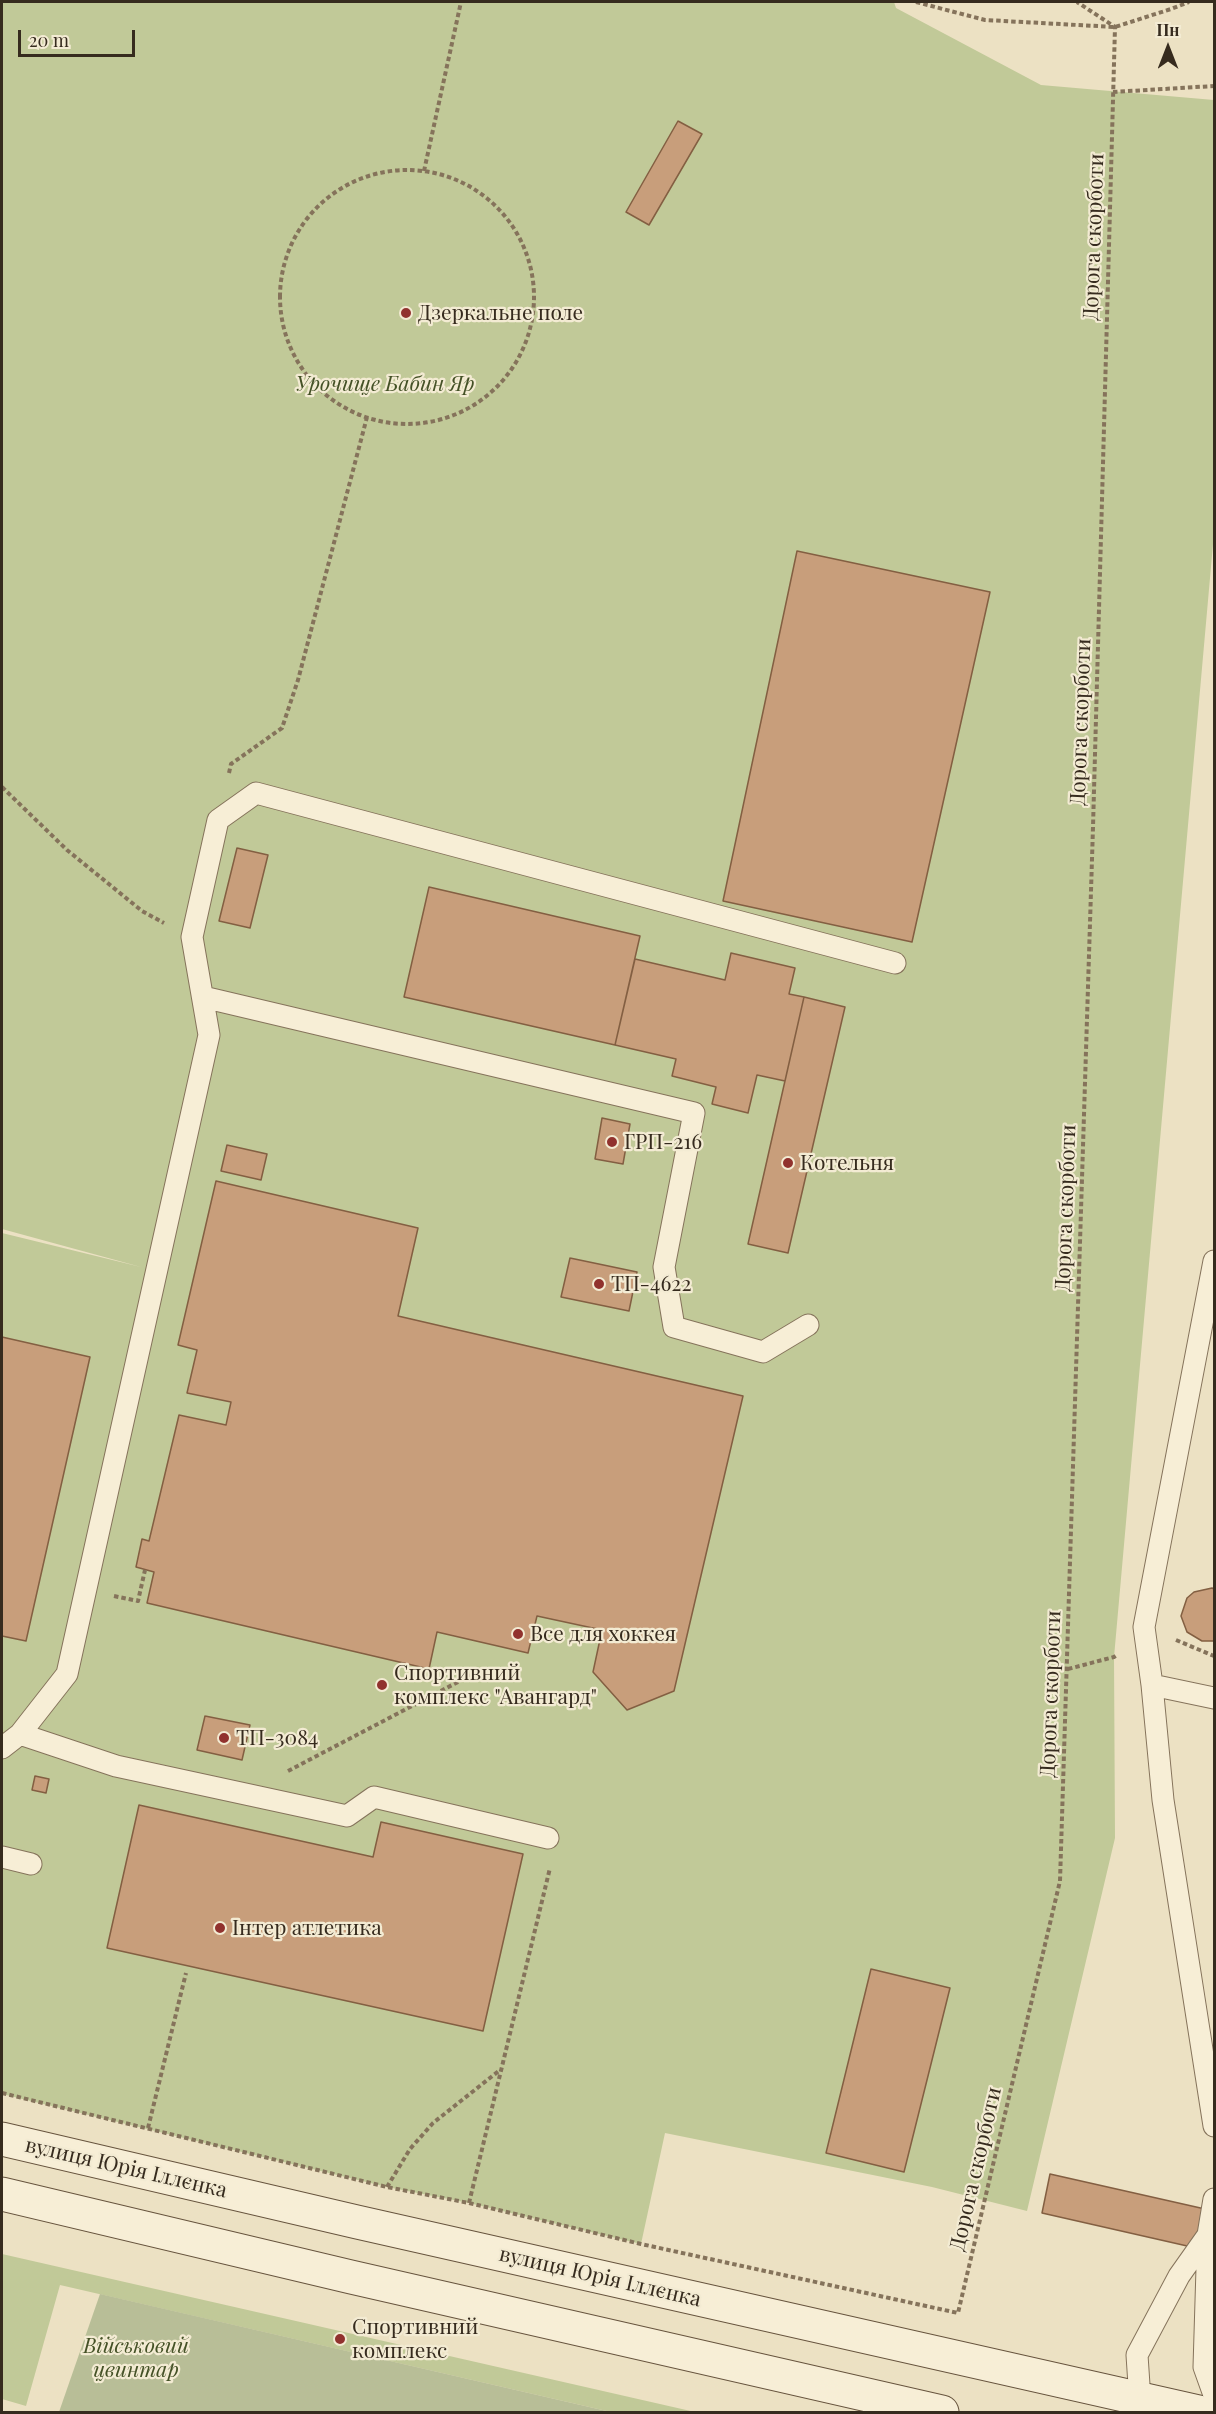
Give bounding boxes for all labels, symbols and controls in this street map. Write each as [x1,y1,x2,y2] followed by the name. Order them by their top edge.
[21,18,138,56] scale bar
[1138,18,1198,78] north arrow
[1157,19,1180,40] text: Пн
[29,28,69,52] text: 20 m
[1078,153,1110,321] street label: Дорога скорботи
[418,300,583,326] place label: Дзеркальне поле
[399,306,413,320] marker: Дзеркальне поле
[296,371,474,397] park label: Урочище Бабин Яр
[1065,638,1097,806] street label: Дорога скорботи
[1050,1124,1082,1292] street label: Дорога скорботи
[624,1129,702,1155] place label: ГРП-216
[605,1135,619,1149] marker: ГРП-216
[800,1150,894,1176] place label: Котельня
[781,1156,795,1170] marker: Котельня
[611,1271,691,1297] place label: ТП-4622
[592,1277,606,1291] marker: ТП-4622
[1035,1610,1067,1778] street label: Дорога скорботи
[530,1621,676,1647] place label: Все для хоккея
[511,1627,525,1641] marker: Все для хоккея
[394,1660,597,1710] place label: Спортивний комплекс "Авангард"
[375,1678,389,1692] marker: Спортивний комплекс "Авангард"
[236,1725,318,1751] place label: ТП-3084
[217,1731,231,1745] marker: ТП-3084
[232,1915,382,1941] place label: Інтер атлетика
[213,1921,227,1935] marker: Інтер атлетика
[945,2085,1007,2253] street label: Дорога скорботи
[23,2133,229,2203] street label: вулиця Юрія Іллєнка
[497,2242,703,2312] street label: вулиця Юрія Іллєнка
[352,2314,478,2364] place label: Спортивний комплекс
[333,2332,347,2346] marker: Спортивний комплекс
[83,2333,189,2383] park label: Військовий цвинтар

